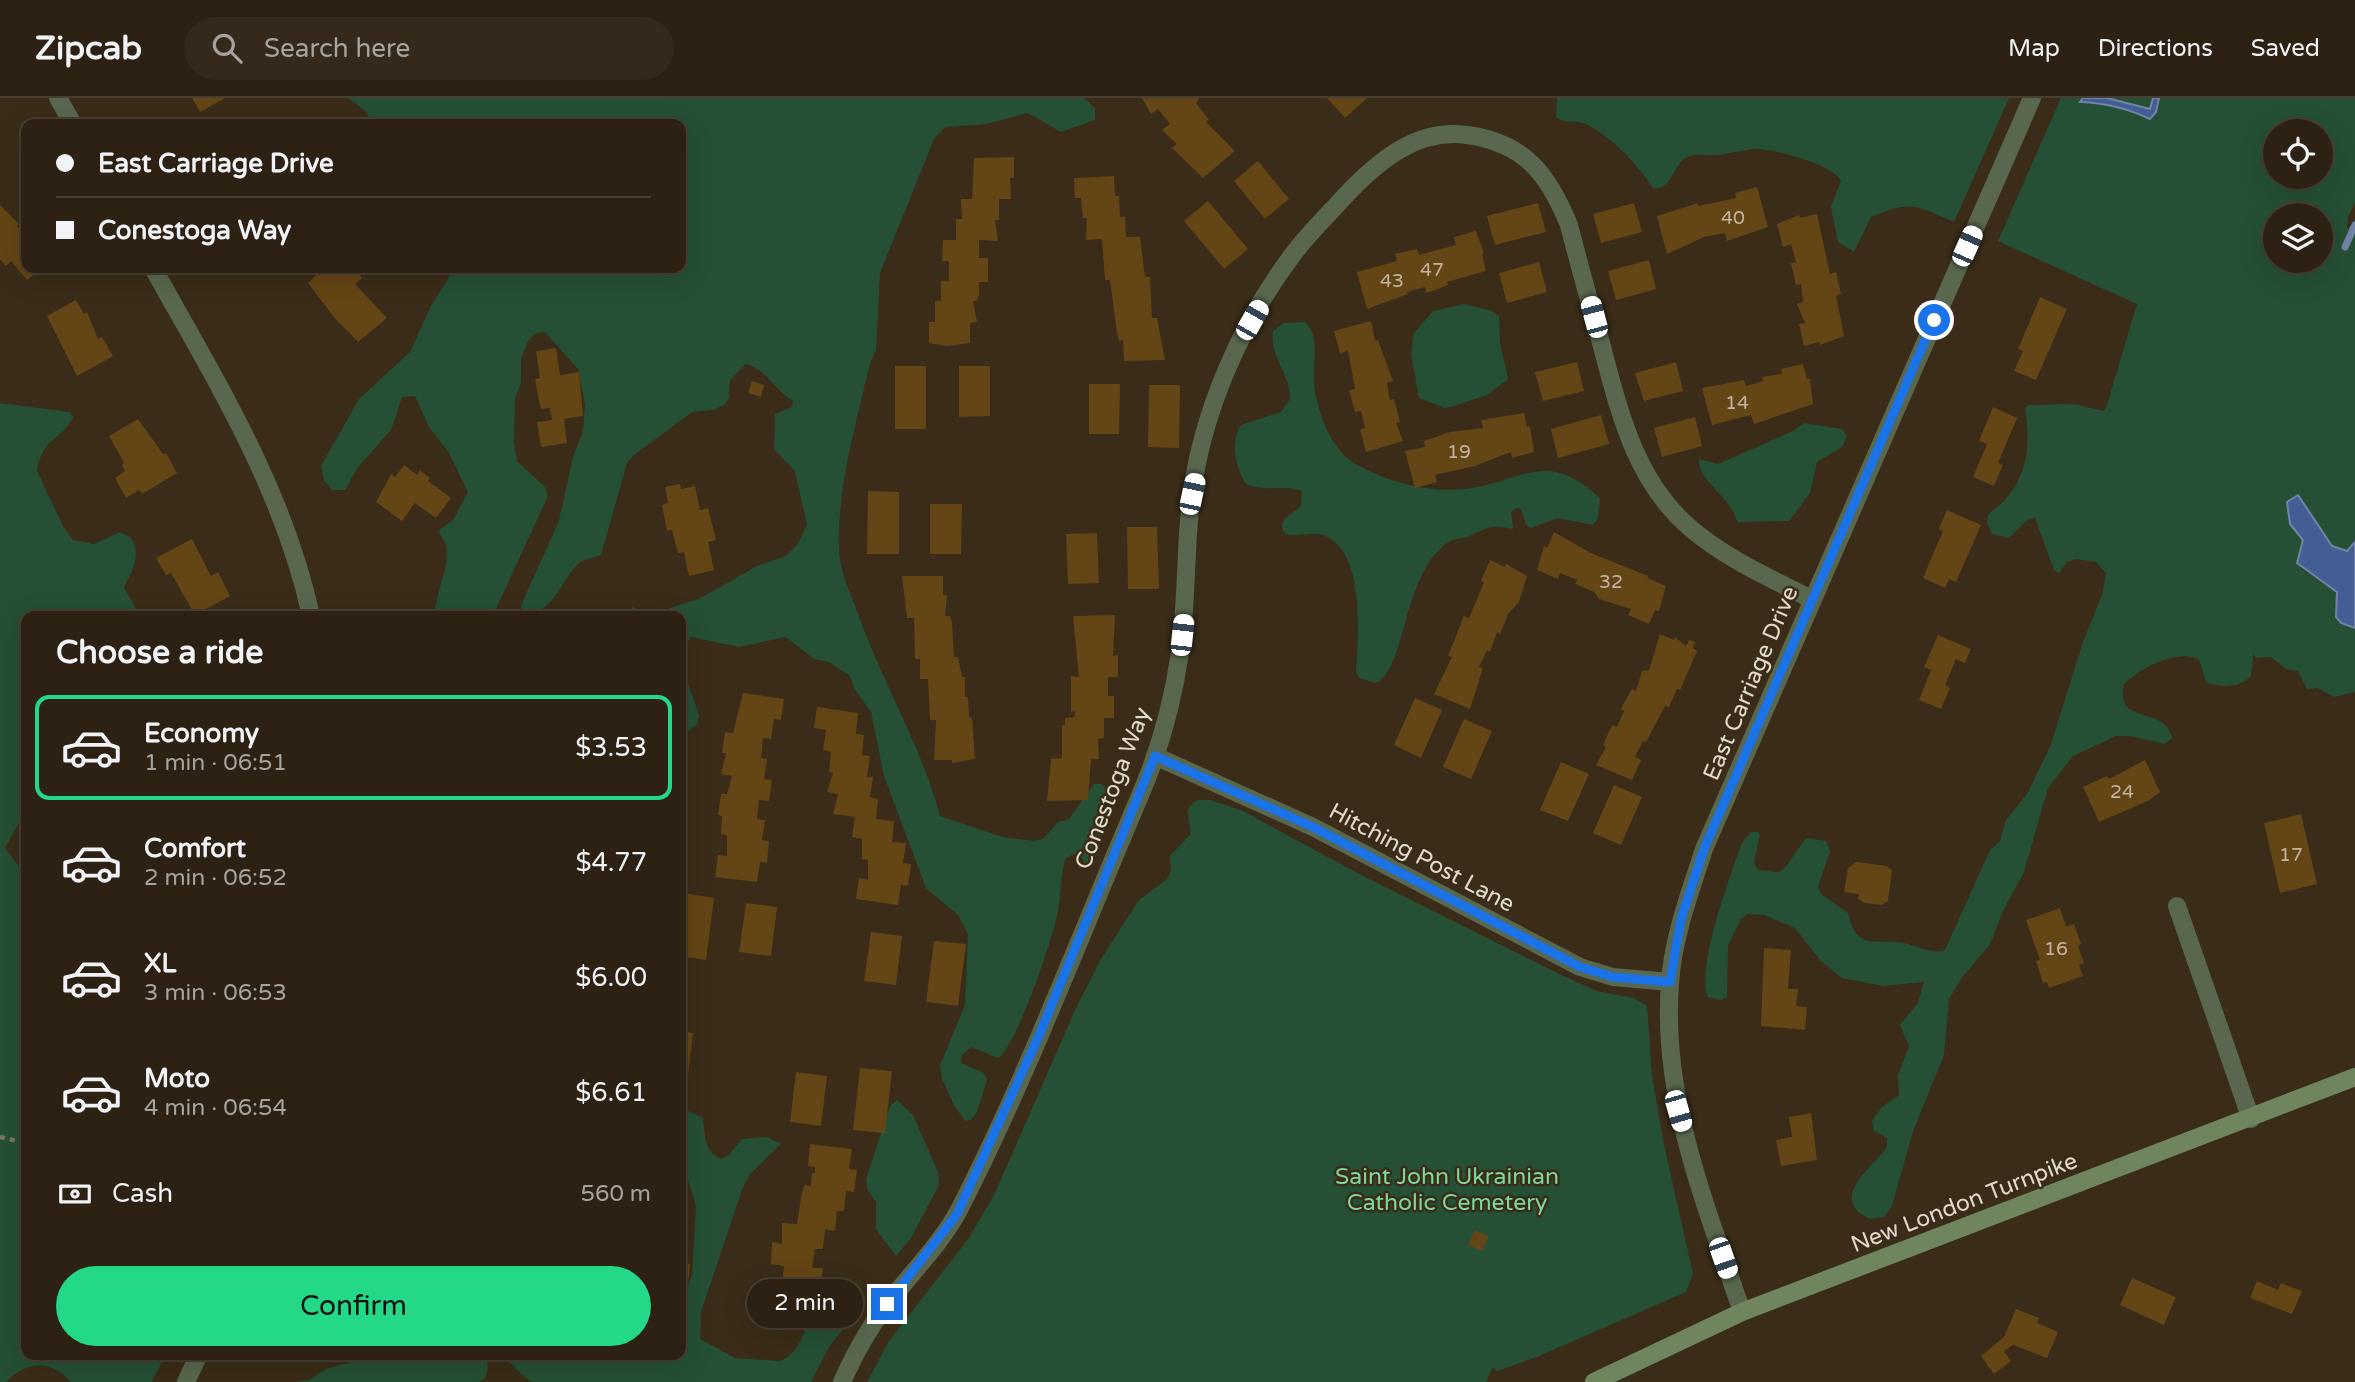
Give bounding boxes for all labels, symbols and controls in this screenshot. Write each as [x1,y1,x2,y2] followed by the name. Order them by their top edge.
[184,17,674,80] search box
[35,29,142,68] text: Zipcab
[208,29,246,67] icon: search
[264,33,410,64] text: Search here
[2008,34,2060,63] text: Map
[2098,34,2213,63] text: Directions
[2251,34,2320,63] text: Saved
[2263,119,2333,273] map controls
[2263,119,2333,189] button: locate
[98,148,334,179] text: East Carriage Drive
[2263,203,2333,273] button: layers
[1721,207,1745,229] house number: 40
[98,215,291,246] text: Conestoga Way
[1949,223,1986,269] car
[1420,259,1444,281] house number: 47
[1380,270,1404,292] house number: 43
[1579,294,1610,340] car
[1233,297,1272,343] car
[1918,304,1950,336] route start
[1725,392,1749,414] house number: 14
[1447,441,1471,463] house number: 19
[1178,471,1207,517] car
[1599,571,1623,593] house number: 32
[1697,582,1805,785] street label: East Carriage Drive
[1170,613,1195,657] car
[56,634,263,672] text: Choose a ride
[1069,704,1157,873] street label: Conestoga Way
[60,716,123,779] icon: car
[144,718,259,749] text: Economy
[575,732,647,763] text: $3.53
[144,749,287,777] text: 1 min · 06:51
[2110,781,2134,803] house number: 24
[1324,797,1519,919] street label: Hitching Post Lane
[60,831,123,894] icon: car
[144,833,246,864] text: Comfort
[2279,844,2303,866] house number: 17
[575,847,647,878] text: $4.77
[144,864,287,892] text: 2 min · 06:52
[2044,938,2068,960] house number: 16
[60,946,123,1009] icon: car
[144,948,176,979] text: XL
[575,962,647,993] text: $6.00
[144,979,287,1007] text: 3 min · 06:53
[60,1061,123,1124] icon: car
[144,1063,210,1094] text: Moto
[575,1077,647,1108] text: $6.61
[1663,1088,1694,1134] car
[144,1094,287,1122] text: 4 min · 06:54
[1847,1147,2081,1259] street label: New London Turnpike
[1335,1163,1559,1217] park label: Saint John Ukrainian Catholic Cemetery
[56,1175,94,1213] icon: cash
[112,1178,173,1209] text: Cash
[581,1180,651,1208] text: 560 m
[1707,1235,1740,1281] car
[56,1266,651,1346] button: Confirm
[747,1280,862,1328] callout: 2 min
[871,1288,903,1320] route end
[774,1289,836,1317] text: 2 min

